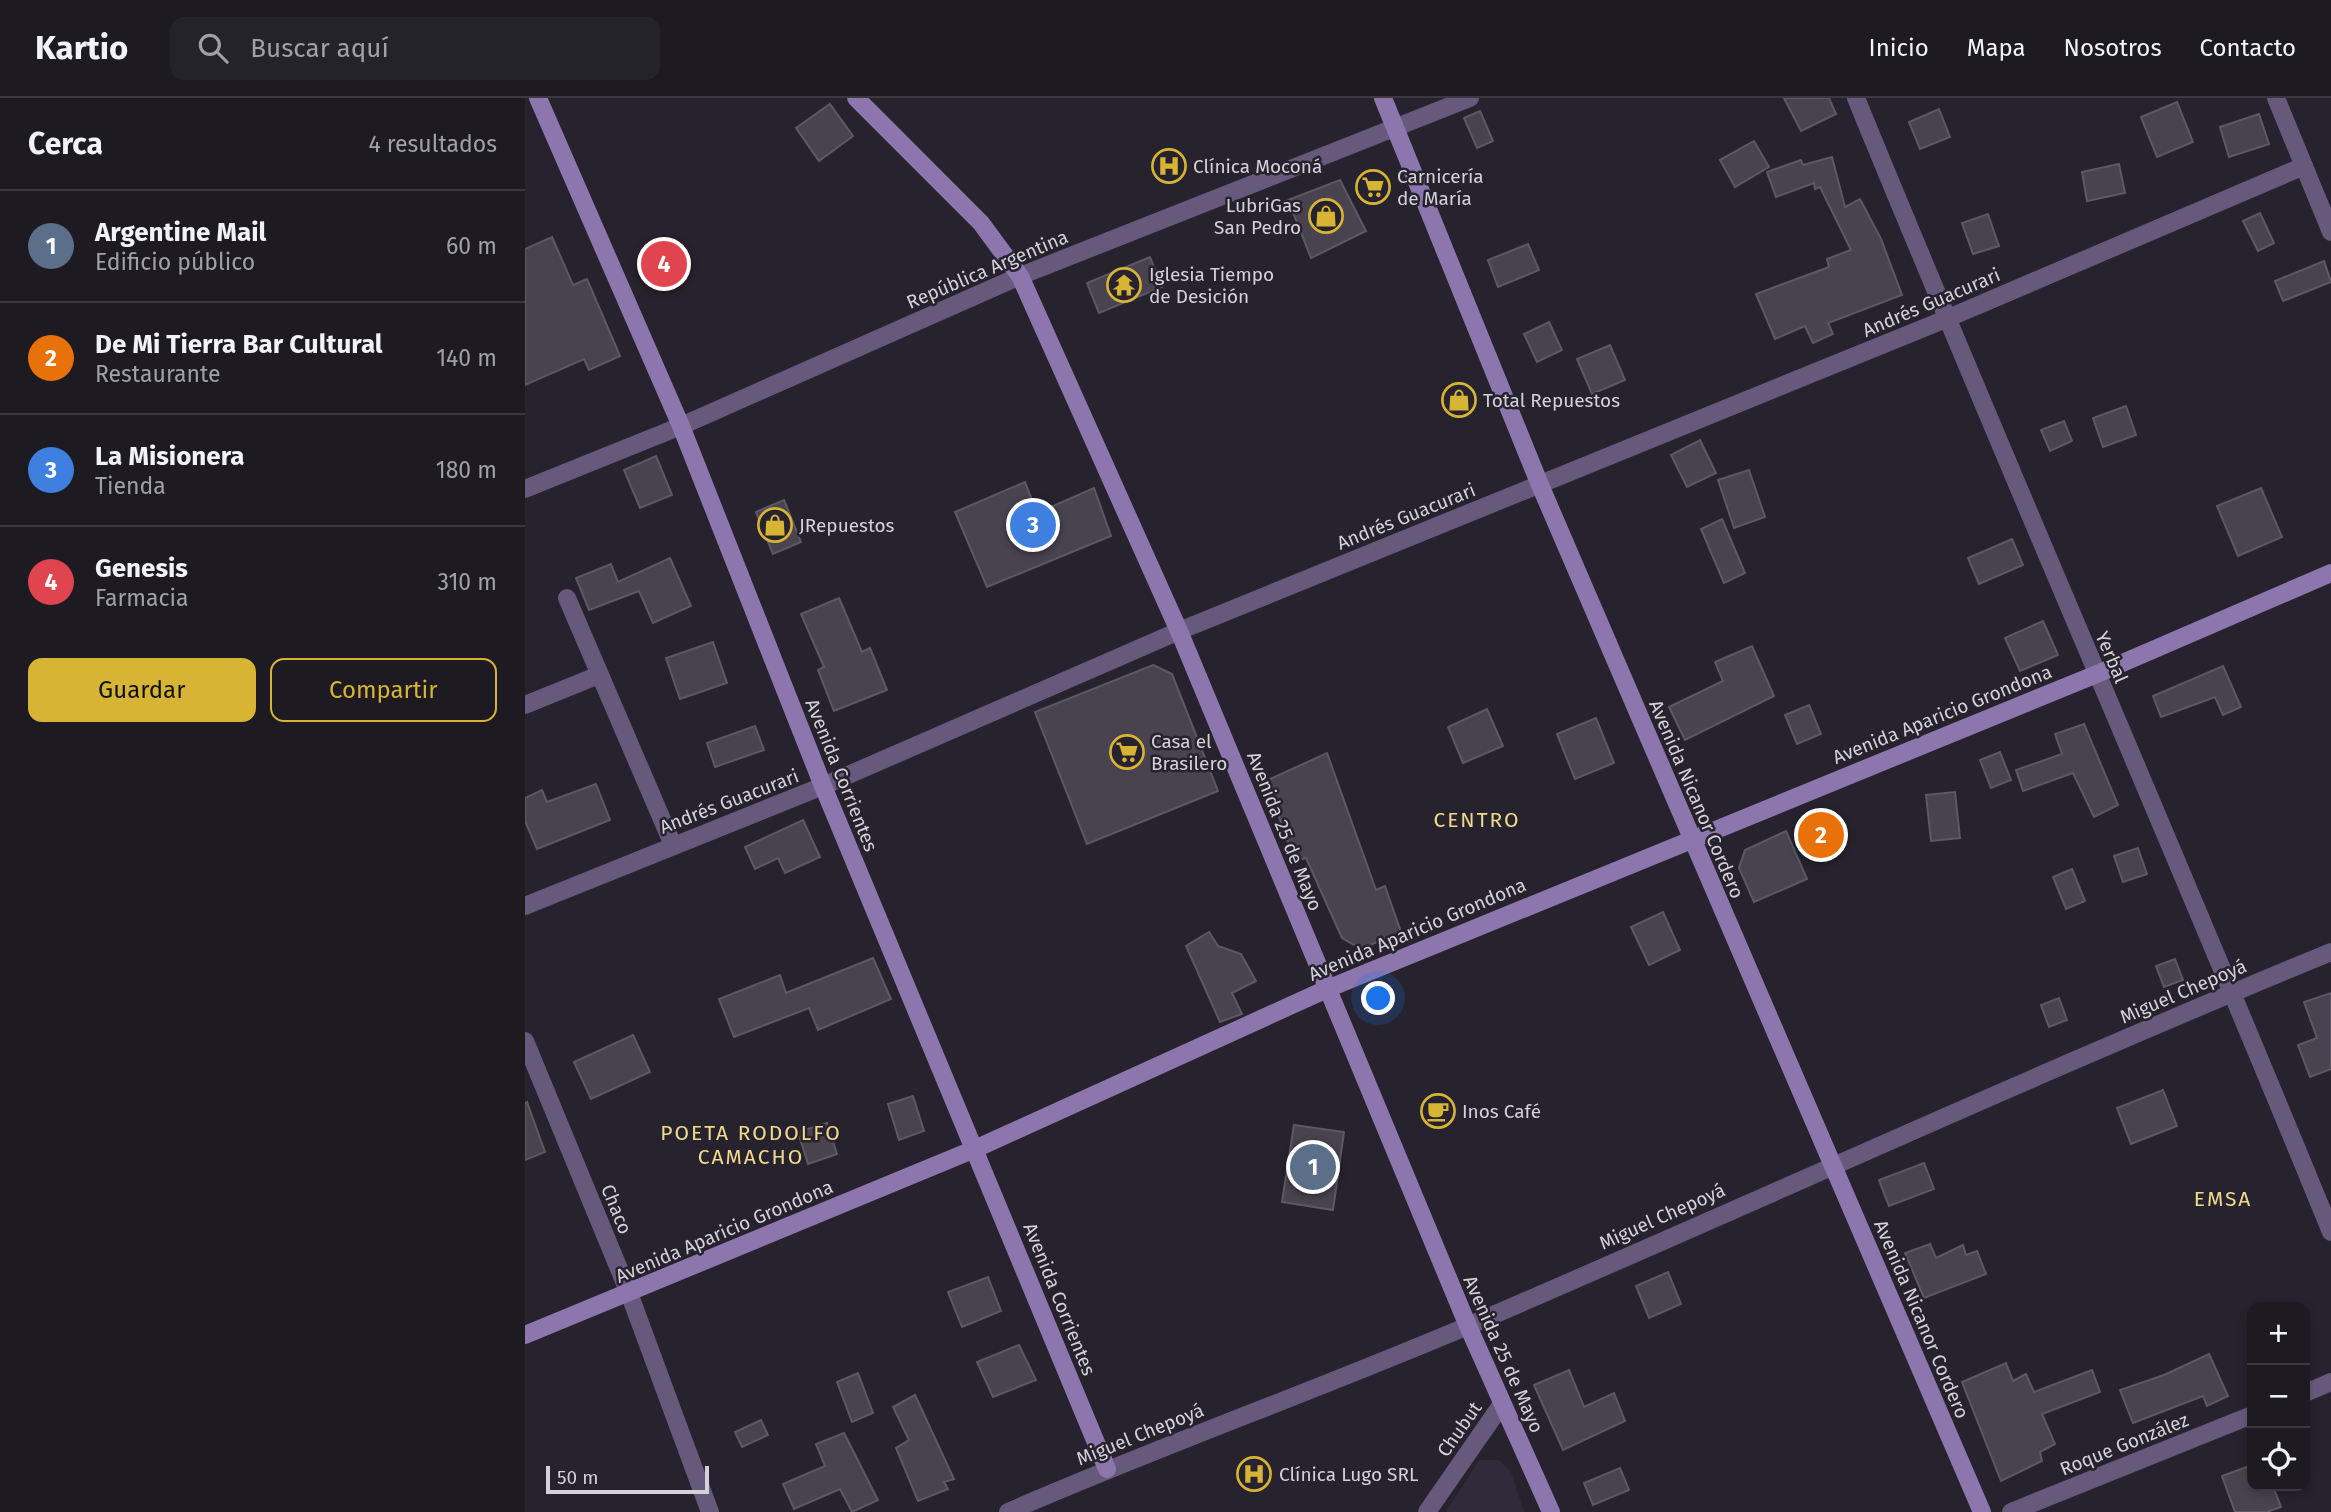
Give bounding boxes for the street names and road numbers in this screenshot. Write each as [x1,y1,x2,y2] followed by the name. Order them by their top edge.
[903,225,1071,314] street label: República Argentina
[1859,263,2004,342] street label: Andrés Guacurari
[1334,478,1479,555] street label: Andrés Guacurari
[2090,628,2133,687] street label: Yerbal
[1829,660,2055,769] street label: Avenida Aparicio Grondona
[800,696,883,855] street label: Avenida Corrientes
[1644,696,1749,902] street label: Avenida Nicanor Cordero
[1242,748,1327,914] street label: Avenida 25 de Mayo
[656,764,802,839] street label: Andrés Guacurari
[1305,873,1529,986] street label: Avenida Aparicio Grondona
[2116,954,2250,1029] street label: Miguel Chepoyá
[612,1175,836,1288] street label: Avenida Aparicio Grondona
[1596,1178,1729,1255] street label: Miguel Chepoyá
[596,1181,637,1237] street label: Chaco
[1869,1216,1974,1422] street label: Avenida Nicanor Cordero
[1018,1220,1101,1379] street label: Avenida Corrientes
[1459,1272,1549,1436] street label: Avenida 25 de Mayo
[1432,1397,1487,1461] street label: Chubut
[1073,1398,1207,1471] street label: Miguel Chepoyá
[2057,1408,2192,1481] street label: Roque González

